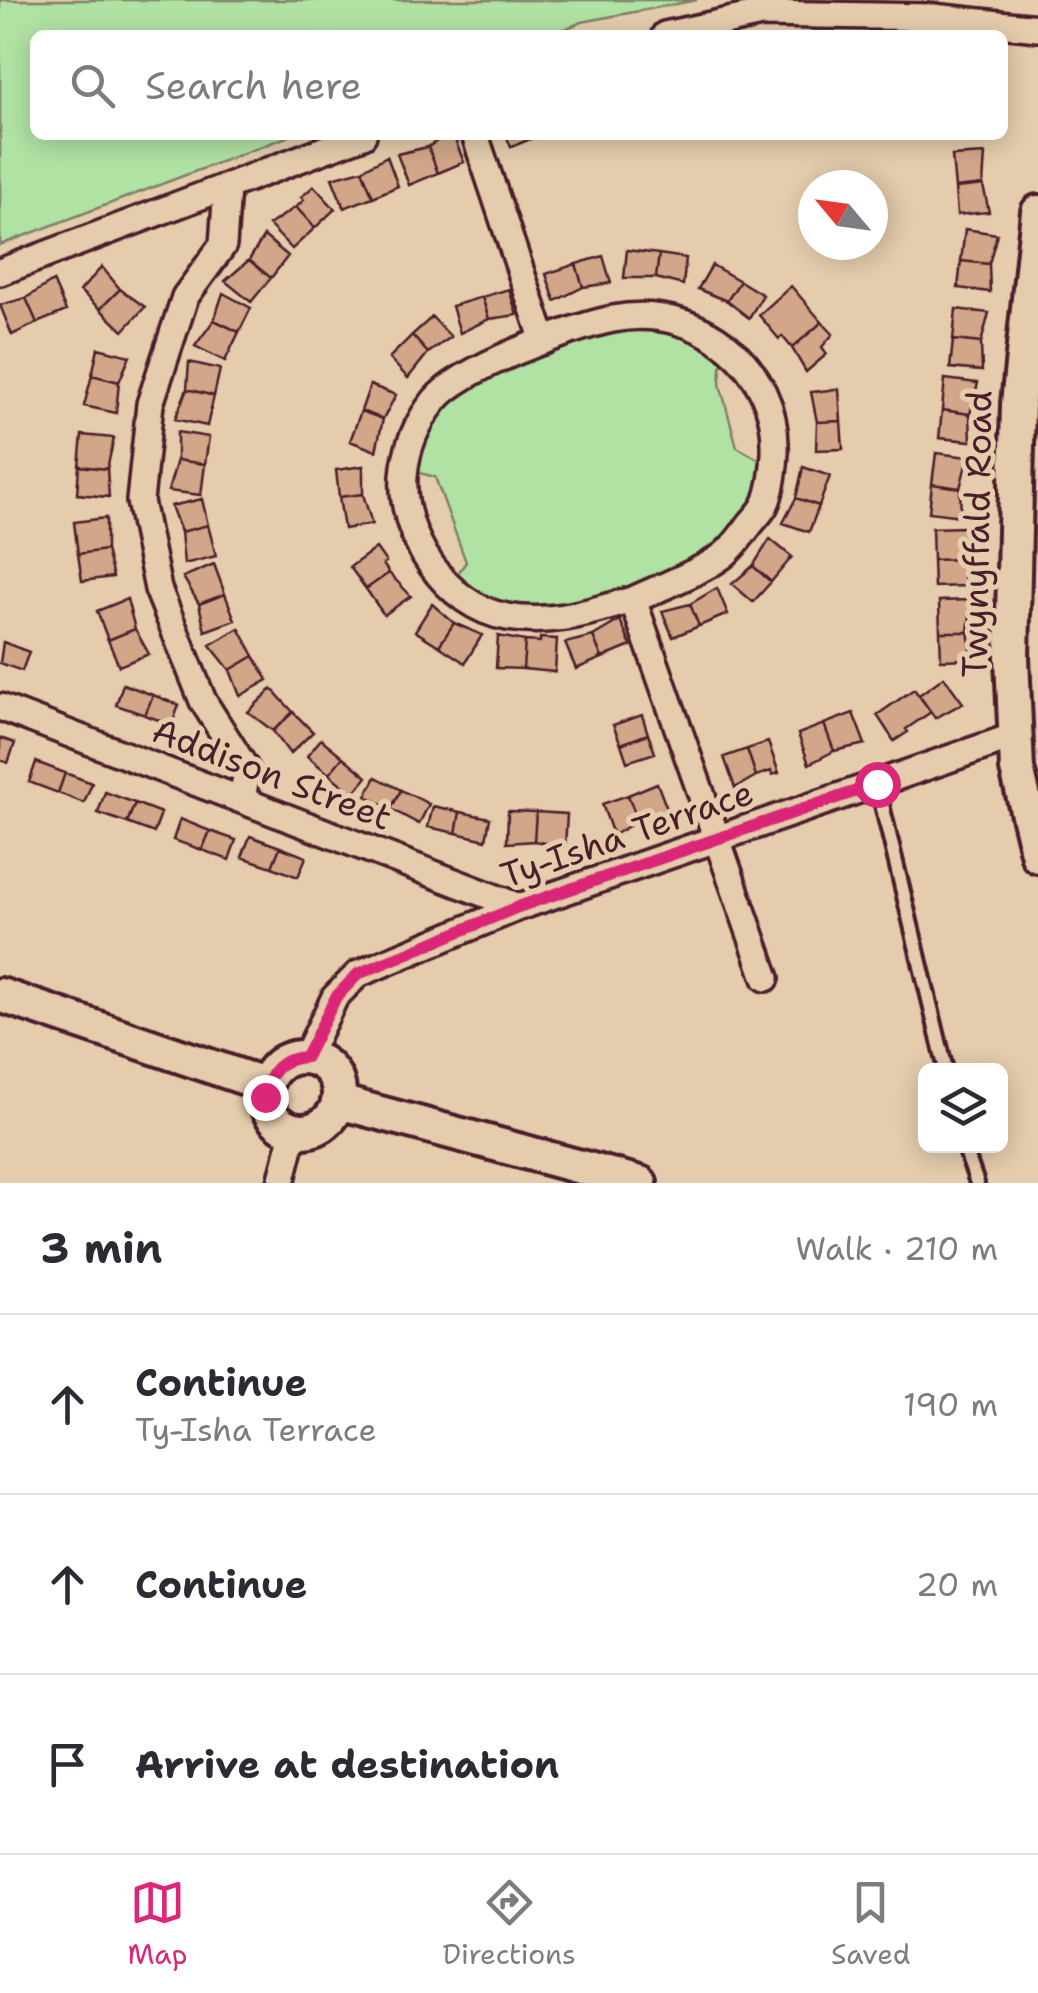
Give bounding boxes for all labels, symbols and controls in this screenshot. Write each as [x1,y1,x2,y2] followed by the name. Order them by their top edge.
[30,30,1008,140] search box
[65,58,120,113] icon: search
[145,60,362,111] text: Search here
[798,170,888,260] north arrow
[950,390,1003,678] street label: Twynyffald Road
[146,706,399,841] street label: Addison Street
[855,762,901,808] route start
[494,768,759,899] street label: Ty-Isha Terrace
[918,1063,1008,1153] map controls
[918,1063,1008,1153] button: layers
[243,1075,289,1121] route end
[40,1220,162,1276] text: 3 min
[796,1227,998,1270] text: Walk · 210 m
[135,1357,307,1408] text: Continue
[40,1377,95,1432] icon: ahead
[903,1383,998,1426] text: 190 m
[135,1408,377,1451] text: Ty-Isha Terrace
[40,1557,95,1612] icon: ahead
[135,1559,307,1610] text: Continue
[916,1563,998,1606] text: 20 m
[40,1737,95,1792] icon: arrive
[135,1739,559,1790] text: Arrive at destination
[128,1875,187,1973] tab: Map
[442,1875,576,1973] tab: Directions
[831,1875,910,1973] tab: Saved

